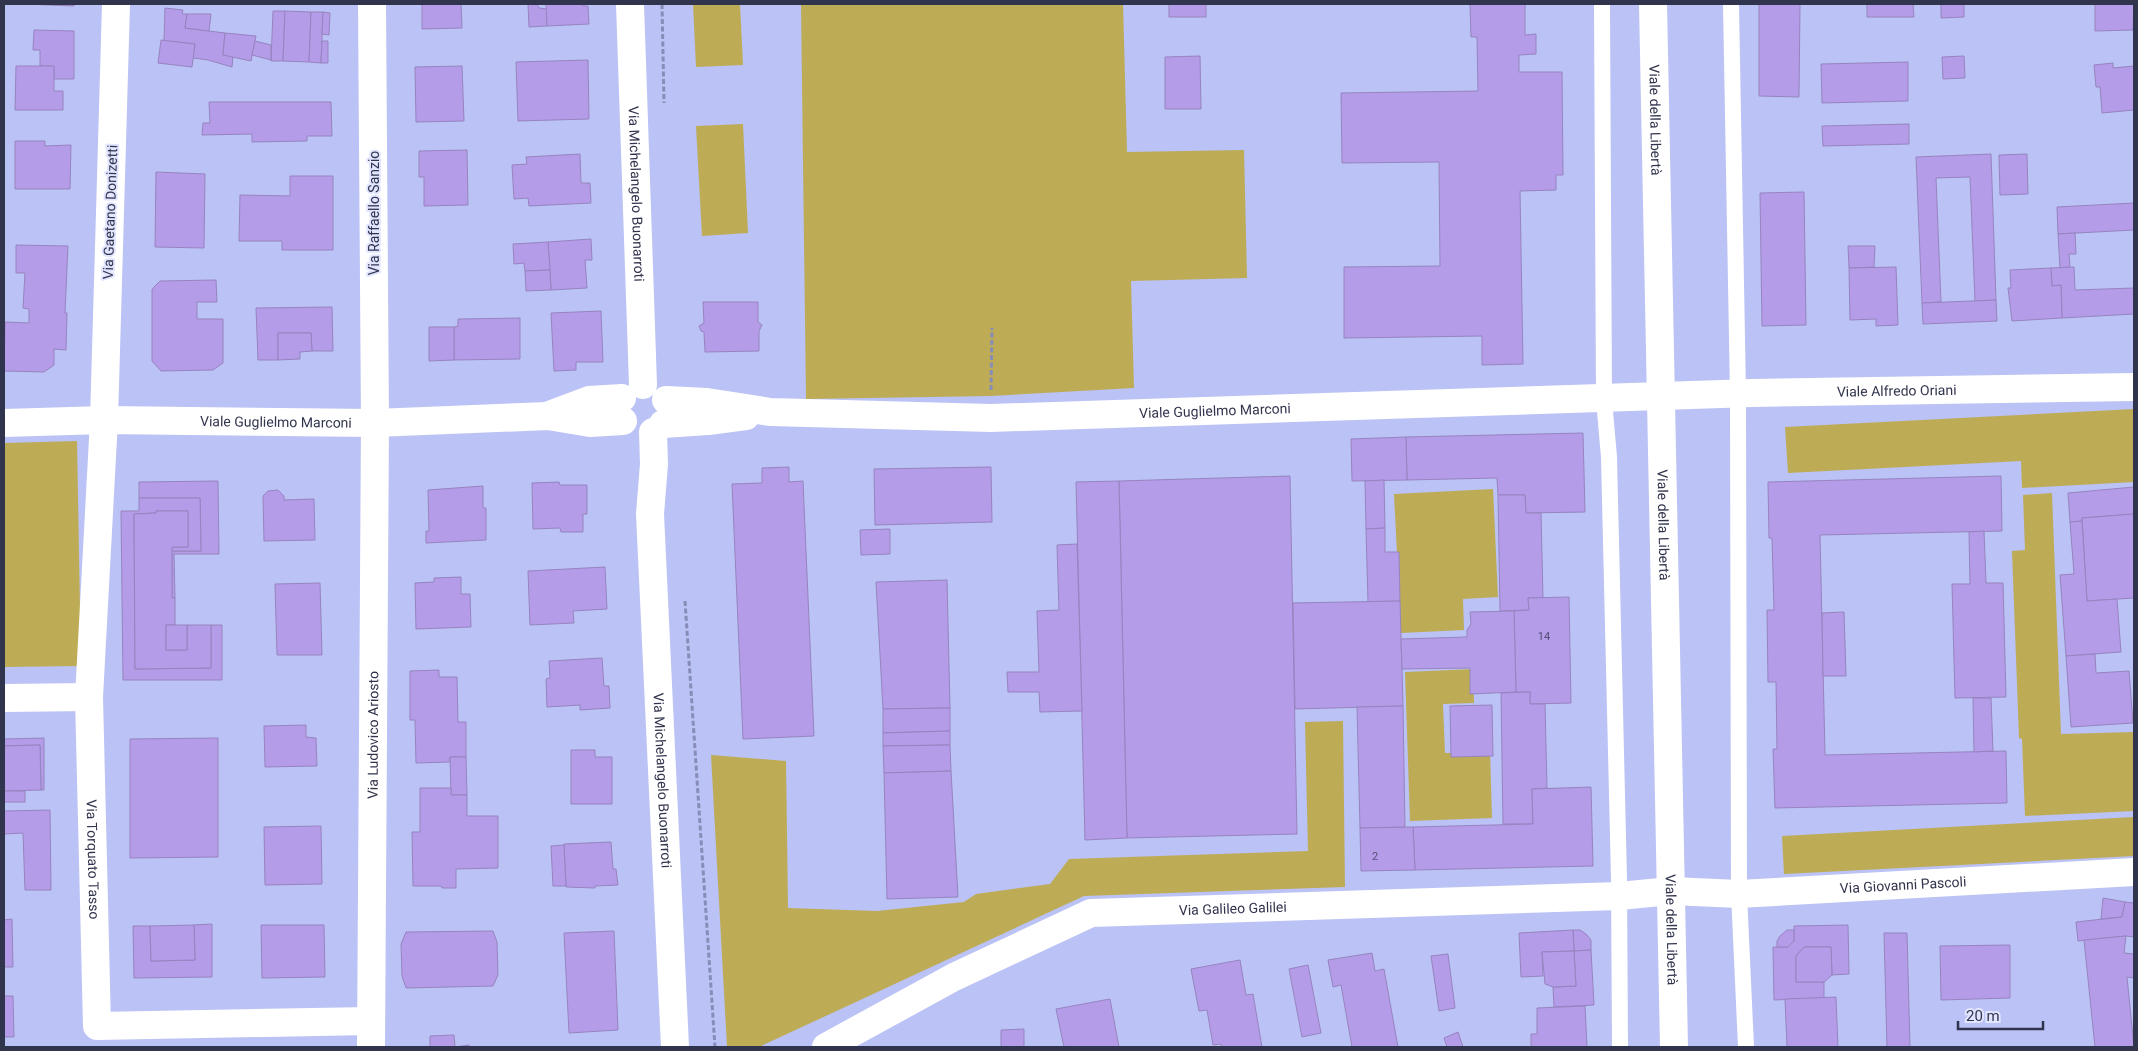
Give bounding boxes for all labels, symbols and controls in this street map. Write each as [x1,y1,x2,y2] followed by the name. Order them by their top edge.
[1646,64,1664,176] street label: Viale della Libertà
[625,106,647,282] street label: Via Michelangelo Buonarroti
[100,145,120,279] street label: Via Gaetano Donizetti
[366,151,382,275] street label: Via Raffaello Sanzio
[1837,382,1957,400] street label: Viale Alfredo Oriani
[1139,400,1291,421] street label: Viale Guglielmo Marconi
[200,413,352,431] street label: Viale Guglielmo Marconi
[1654,469,1673,581] street label: Viale della Libertà
[1538,630,1550,643] house number: 14
[365,671,381,799] street label: Via Ludovico Ariosto
[650,692,675,869] street label: Via Michelangelo Buonarroti
[83,799,102,920] street label: Via Torquato Tasso
[1372,850,1378,863] house number: 2
[1839,873,1967,896] street label: Via Giovanni Pascoli
[1663,874,1681,986] street label: Viale della Libertà
[1179,899,1287,918] street label: Via Galileo Galilei
[1958,998,2043,1030] scale bar
[1966,1007,2000,1025] text: 20 m

